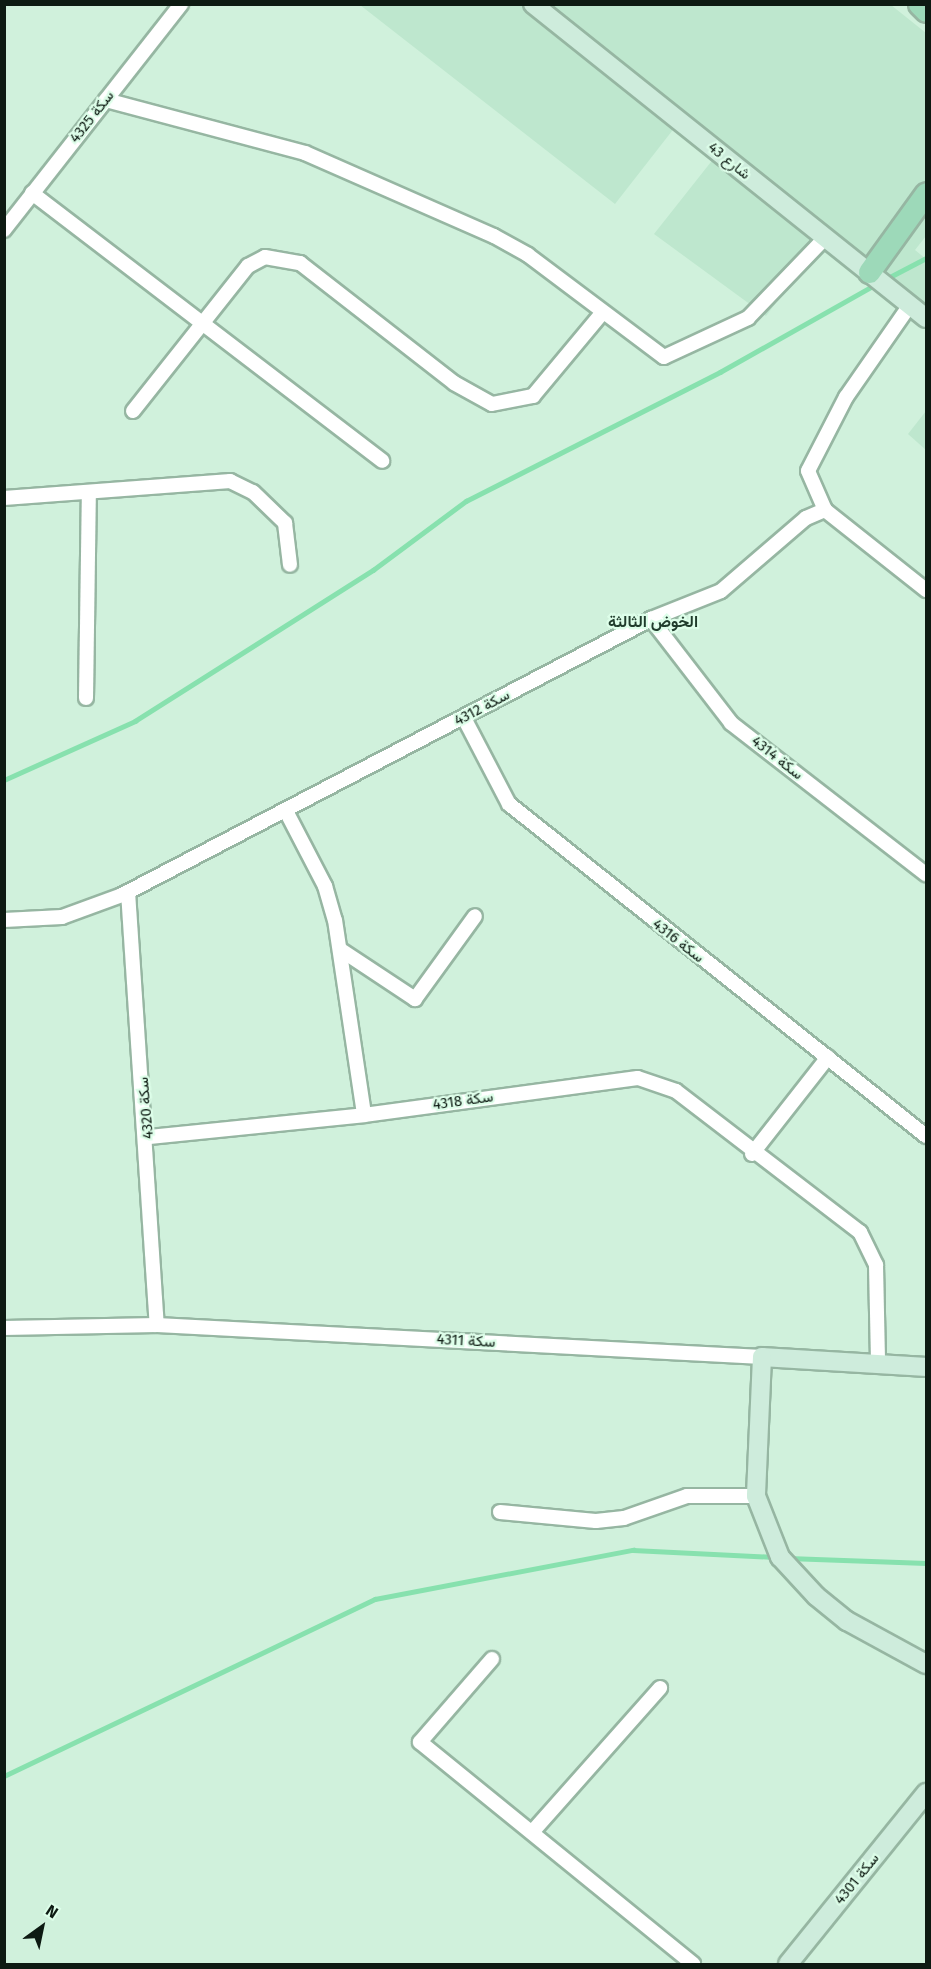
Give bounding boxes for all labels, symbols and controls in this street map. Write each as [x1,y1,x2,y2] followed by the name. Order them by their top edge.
[66,87,118,147] street label: سكة 4325
[704,138,754,184] street label: شارع 43
[608,612,698,632] district label: الخوض الثالثة
[451,686,513,730] street label: سكة 4312
[748,732,806,784] street label: سكة 4314
[649,915,707,967] street label: سكة 4316
[134,1076,158,1140] street label: سكة 4320
[432,1088,494,1114] street label: سكة 4318
[436,1330,496,1352] street label: سكة 4311
[831,1850,883,1908] street label: سكة 4301
[12,1897,72,1957] north arrow
[42,1901,62,1922] text: N

